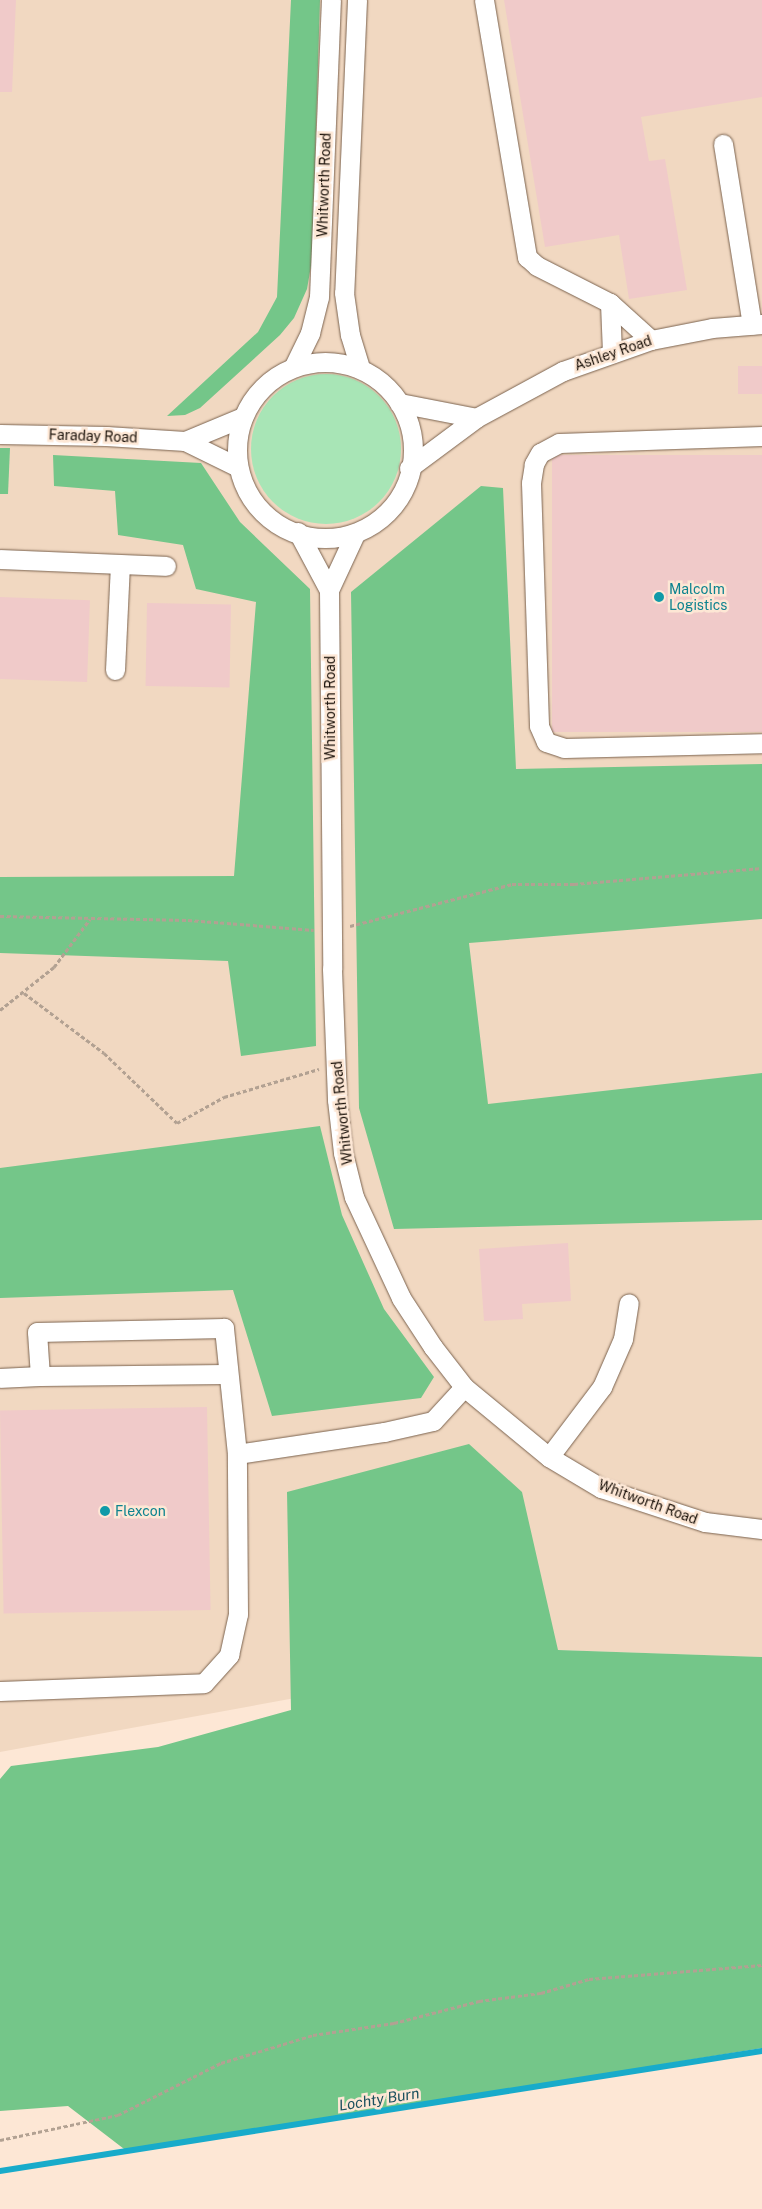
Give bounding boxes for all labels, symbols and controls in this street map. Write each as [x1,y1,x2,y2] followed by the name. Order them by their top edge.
[314,133,334,237] street label: Whitworth Road
[572,332,654,374] street label: Ashley Road
[48,426,138,446] street label: Faraday Road
[669,581,727,614] place label: Malcolm Logistics
[653,591,665,603] marker: Malcolm Logistics
[322,656,338,760] street label: Whitworth Road
[328,1060,356,1166] street label: Whitworth Road
[596,1476,700,1528] street label: Whitworth Road
[115,1503,166,1519] place label: Flexcon
[99,1505,111,1517] marker: Flexcon
[337,2084,421,2114] water label: Lochty Burn

